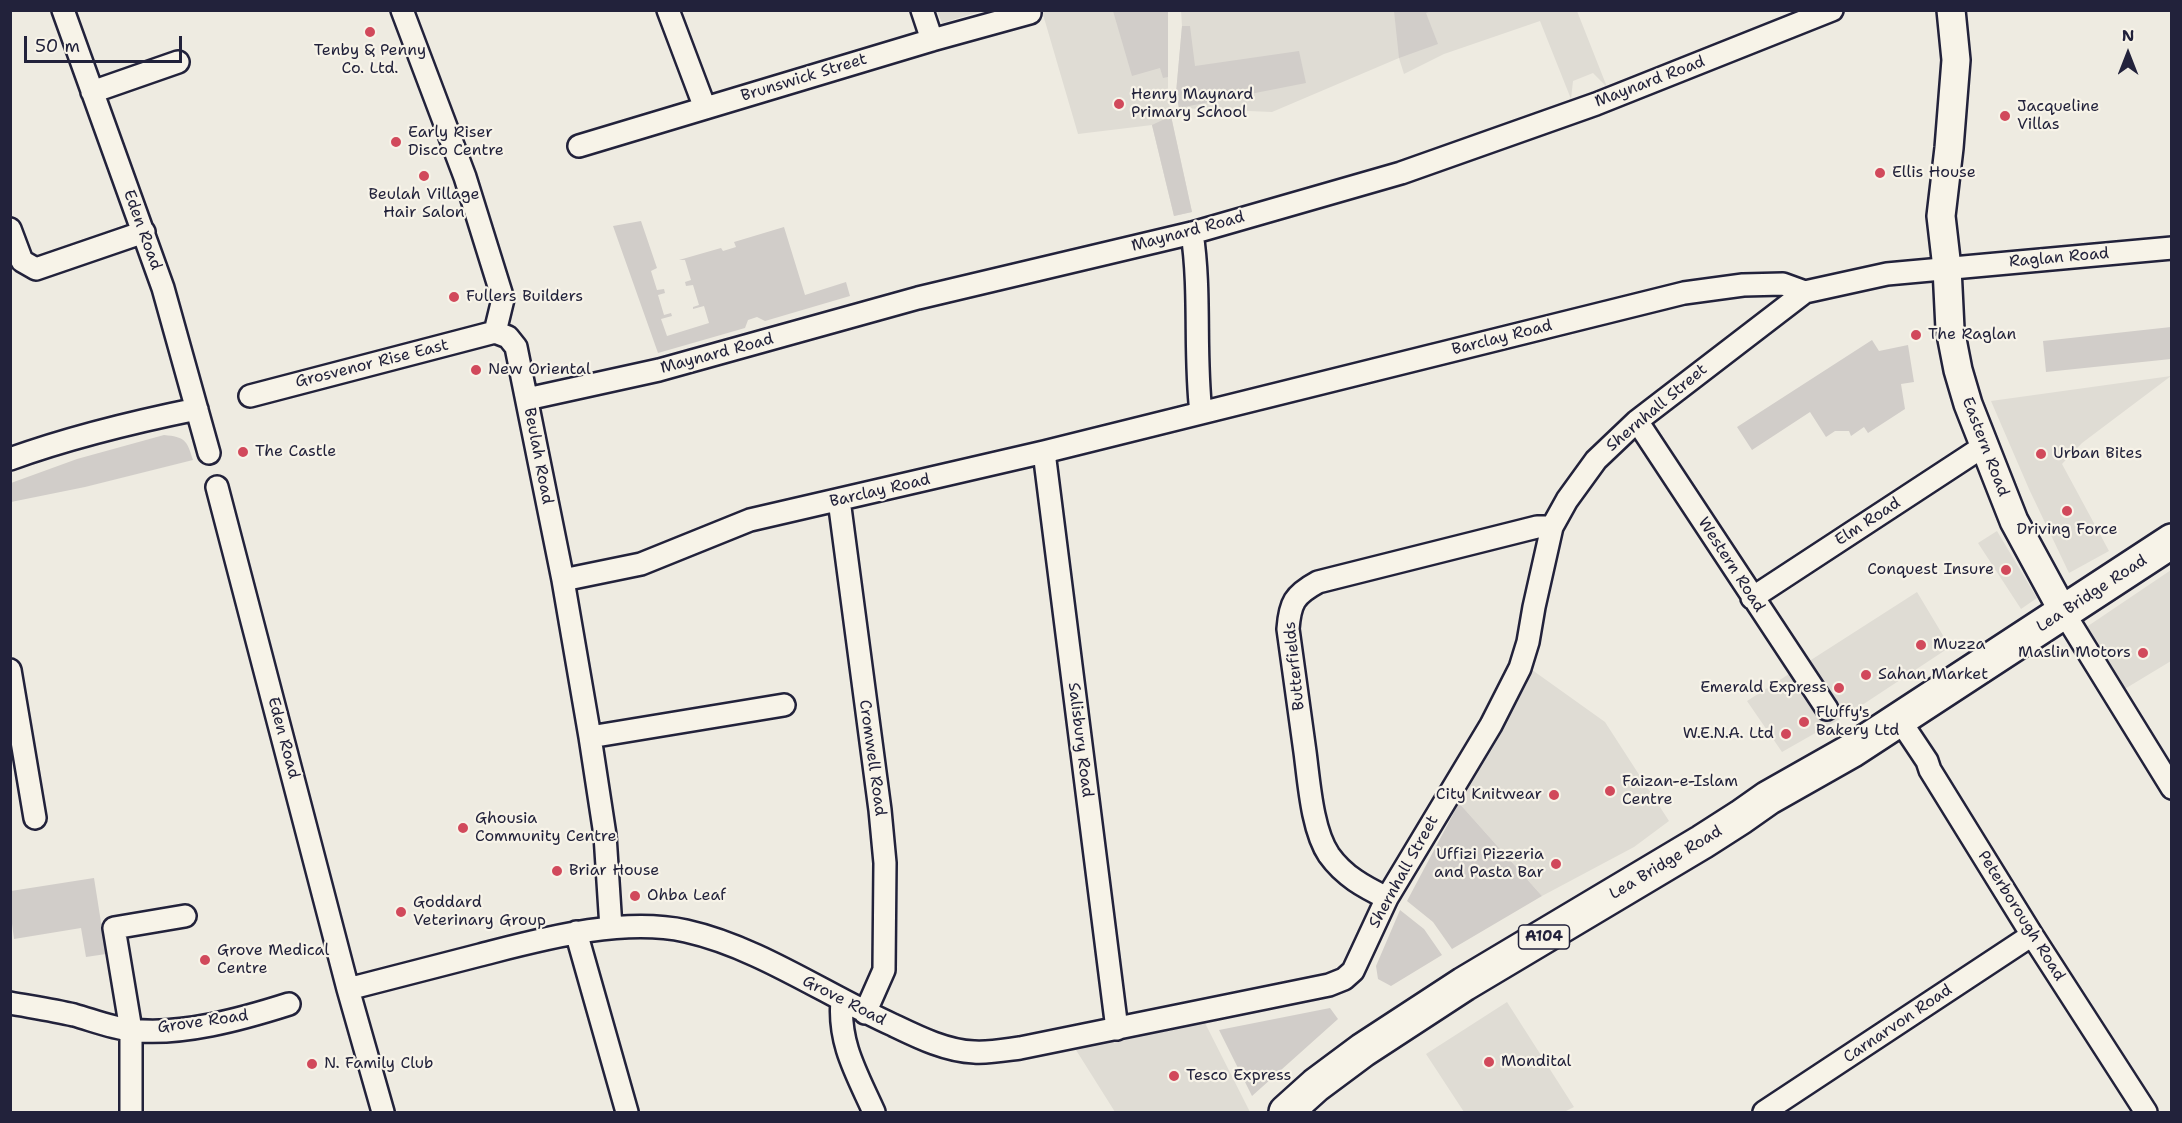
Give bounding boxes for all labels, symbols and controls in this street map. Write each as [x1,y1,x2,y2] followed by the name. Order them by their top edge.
[27,24,184,62] scale bar
[2098,24,2158,84] north arrow
[363,25,377,39] marker: Tenby & Penny Co. Ltd.
[2122,25,2134,46] text: N
[35,34,80,58] text: 50 m
[314,41,426,79] place label: Tenby & Penny Co. Ltd.
[739,50,869,106] street label: Brunswick Street
[1592,52,1708,112] street label: Maynard Road
[1131,85,1253,123] place label: Henry Maynard Primary School
[1112,97,1126,111] marker: Henry Maynard Primary School
[2017,97,2099,135] place label: Jacqueline Villas
[1998,109,2012,123] marker: Jacqueline Villas
[408,123,504,161] place label: Early Riser Disco Centre
[389,135,403,149] marker: Early Riser Disco Centre
[1892,163,1976,183] place label: Ellis House
[1873,166,1887,180] marker: Ellis House
[417,169,431,183] marker: Beulah Village Hair Salon
[368,185,480,223] place label: Beulah Village Hair Salon
[119,187,165,273] street label: Eden Road
[1129,208,1247,256] street label: Maynard Road
[2008,244,2110,272] street label: Raglan Road
[466,287,583,307] place label: Fullers Builders
[447,290,461,304] marker: Fullers Builders
[1450,316,1554,360] street label: Barclay Road
[1928,325,2016,345] place label: The Raglan
[1909,328,1923,342] marker: The Raglan
[658,330,776,378] street label: Maynard Road
[294,336,450,392] street label: Grosvenor Rise East
[488,360,591,380] place label: New Oriental
[1603,360,1711,456] street label: Shernhall Street
[469,363,483,377] marker: New Oriental
[1957,395,2013,499] street label: Eastern Road
[519,406,557,506] street label: Beulah Road
[255,442,336,462] place label: The Castle
[2053,444,2142,464] place label: Urban Bites
[236,445,250,459] marker: The Castle
[2034,447,2048,461] marker: Urban Bites
[828,470,932,512] street label: Barclay Road
[1832,494,1904,550] street label: Elm Road
[2060,504,2074,518] marker: Driving Force
[1693,514,1769,616] street label: Western Road
[2017,520,2117,540] place label: Driving Force
[2033,551,2151,637] street label: Lea Bridge Road
[1867,560,1994,580] place label: Conquest Insure
[1999,563,2013,577] marker: Conquest Insure
[1281,620,1309,712] street label: Butterfields
[1933,635,1985,655] place label: Muzza
[1914,638,1928,652] marker: Muzza
[2018,643,2131,663] place label: Maslin Motors
[2136,646,2150,660] marker: Maslin Motors
[1878,665,1988,685] place label: Sahan Market
[1859,668,1873,682] marker: Sahan Market
[1700,678,1827,698] place label: Emerald Express
[1063,681,1097,799] street label: Salisbury Road
[1832,681,1846,695] marker: Emerald Express
[263,695,303,781] street label: Eden Road
[854,699,890,817] street label: Cromwell Road
[1816,703,1899,741] place label: Fluffy's Bakery Ltd
[1797,715,1811,729] marker: Fluffy's Bakery Ltd
[1683,724,1774,744] place label: W.E.N.A. Ltd
[1779,727,1793,741] marker: W.E.N.A. Ltd
[1622,772,1738,810] place label: Faizan-e-Islam Centre
[1603,784,1617,798] marker: Faizan-e-Islam Centre
[1436,785,1542,805] place label: City Knitwear
[1547,788,1561,802] marker: City Knitwear
[475,809,617,847] place label: Ghousia Community Centre
[1365,812,1443,932] street label: Shernhall Street
[456,821,470,835] marker: Ghousia Community Centre
[1606,822,1726,904] street label: Lea Bridge Road
[1434,845,1544,883] place label: Uffizi Pizzeria and Pasta Bar
[1973,847,2069,985] street label: Peterborough Road
[1549,857,1563,871] marker: Uffizi Pizzeria and Pasta Bar
[569,861,659,881] place label: Briar House
[550,864,564,878] marker: Briar House
[647,886,726,906] place label: Ohba Leaf
[628,889,642,903] marker: Ohba Leaf
[413,893,546,931] place label: Goddard Veterinary Group
[394,905,408,919] marker: Goddard Veterinary Group
[1518,925,1570,949] road number: A104
[217,941,329,979] place label: Grove Medical Centre
[198,953,212,967] marker: Grove Medical Centre
[799,972,889,1030] street label: Grove Road
[1840,981,1956,1067] street label: Carnarvon Road
[156,1006,250,1038] street label: Grove Road
[1501,1052,1571,1072] place label: Mondital
[324,1054,433,1074] place label: N. Family Club
[1482,1055,1496,1069] marker: Mondital
[305,1057,319,1071] marker: N. Family Club
[1186,1066,1291,1086] place label: Tesco Express
[1167,1069,1181,1083] marker: Tesco Express

